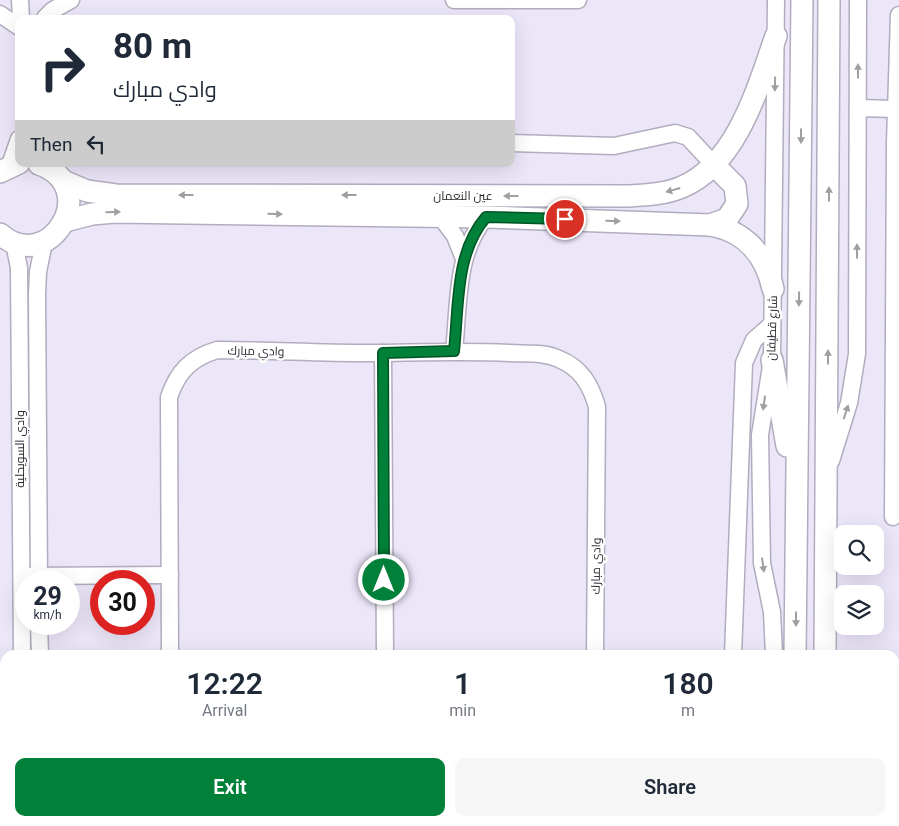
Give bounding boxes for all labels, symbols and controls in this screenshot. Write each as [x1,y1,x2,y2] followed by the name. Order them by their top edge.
[113,26,192,67] text: 80 m
[30,35,95,100] icon: right
[854,62,862,78] one-way arrow
[771,76,779,92] one-way arrow
[113,77,217,102] text: وادي مبارك
[797,128,805,144] one-way arrow
[82,130,110,158] icon: left
[30,133,72,156] text: Then
[666,186,681,194] one-way arrow
[825,186,833,202] one-way arrow
[433,189,493,203] street label: عين النعمان
[178,191,194,199] one-way arrow
[341,191,357,199] one-way arrow
[503,192,519,200] one-way arrow
[544,198,586,240] pin
[551,205,579,233] icon: arrive
[105,208,121,216] one-way arrow
[268,210,284,218] one-way arrow
[605,217,621,225] one-way arrow
[853,242,861,258] one-way arrow
[795,291,803,307] one-way arrow
[764,295,781,361] street label: شارع قطيفان
[228,344,284,361] street label: وادي مبارك
[824,349,832,365] one-way arrow
[760,395,768,411] one-way arrow
[842,404,850,419] one-way arrow
[13,410,30,488] street label: وادي السويحلية
[834,525,884,635] map controls
[834,525,884,575] button: search
[589,538,606,594] street label: وادي مبارك
[357,553,409,605] position arrow
[759,557,767,573] one-way arrow
[90,570,155,635] speed limit sign: 30
[33,582,62,611] text: 29
[834,585,884,635] button: layers
[33,608,62,622] text: km/h
[791,611,799,627] one-way arrow
[186,666,263,701] text: 12:22
[454,666,471,701] text: 1
[662,666,714,701] text: 180
[202,701,247,720] text: Arrival
[449,701,476,720] text: min
[681,701,695,720] text: m
[15,758,445,816] button: Exit
[455,758,885,816] button: Share

